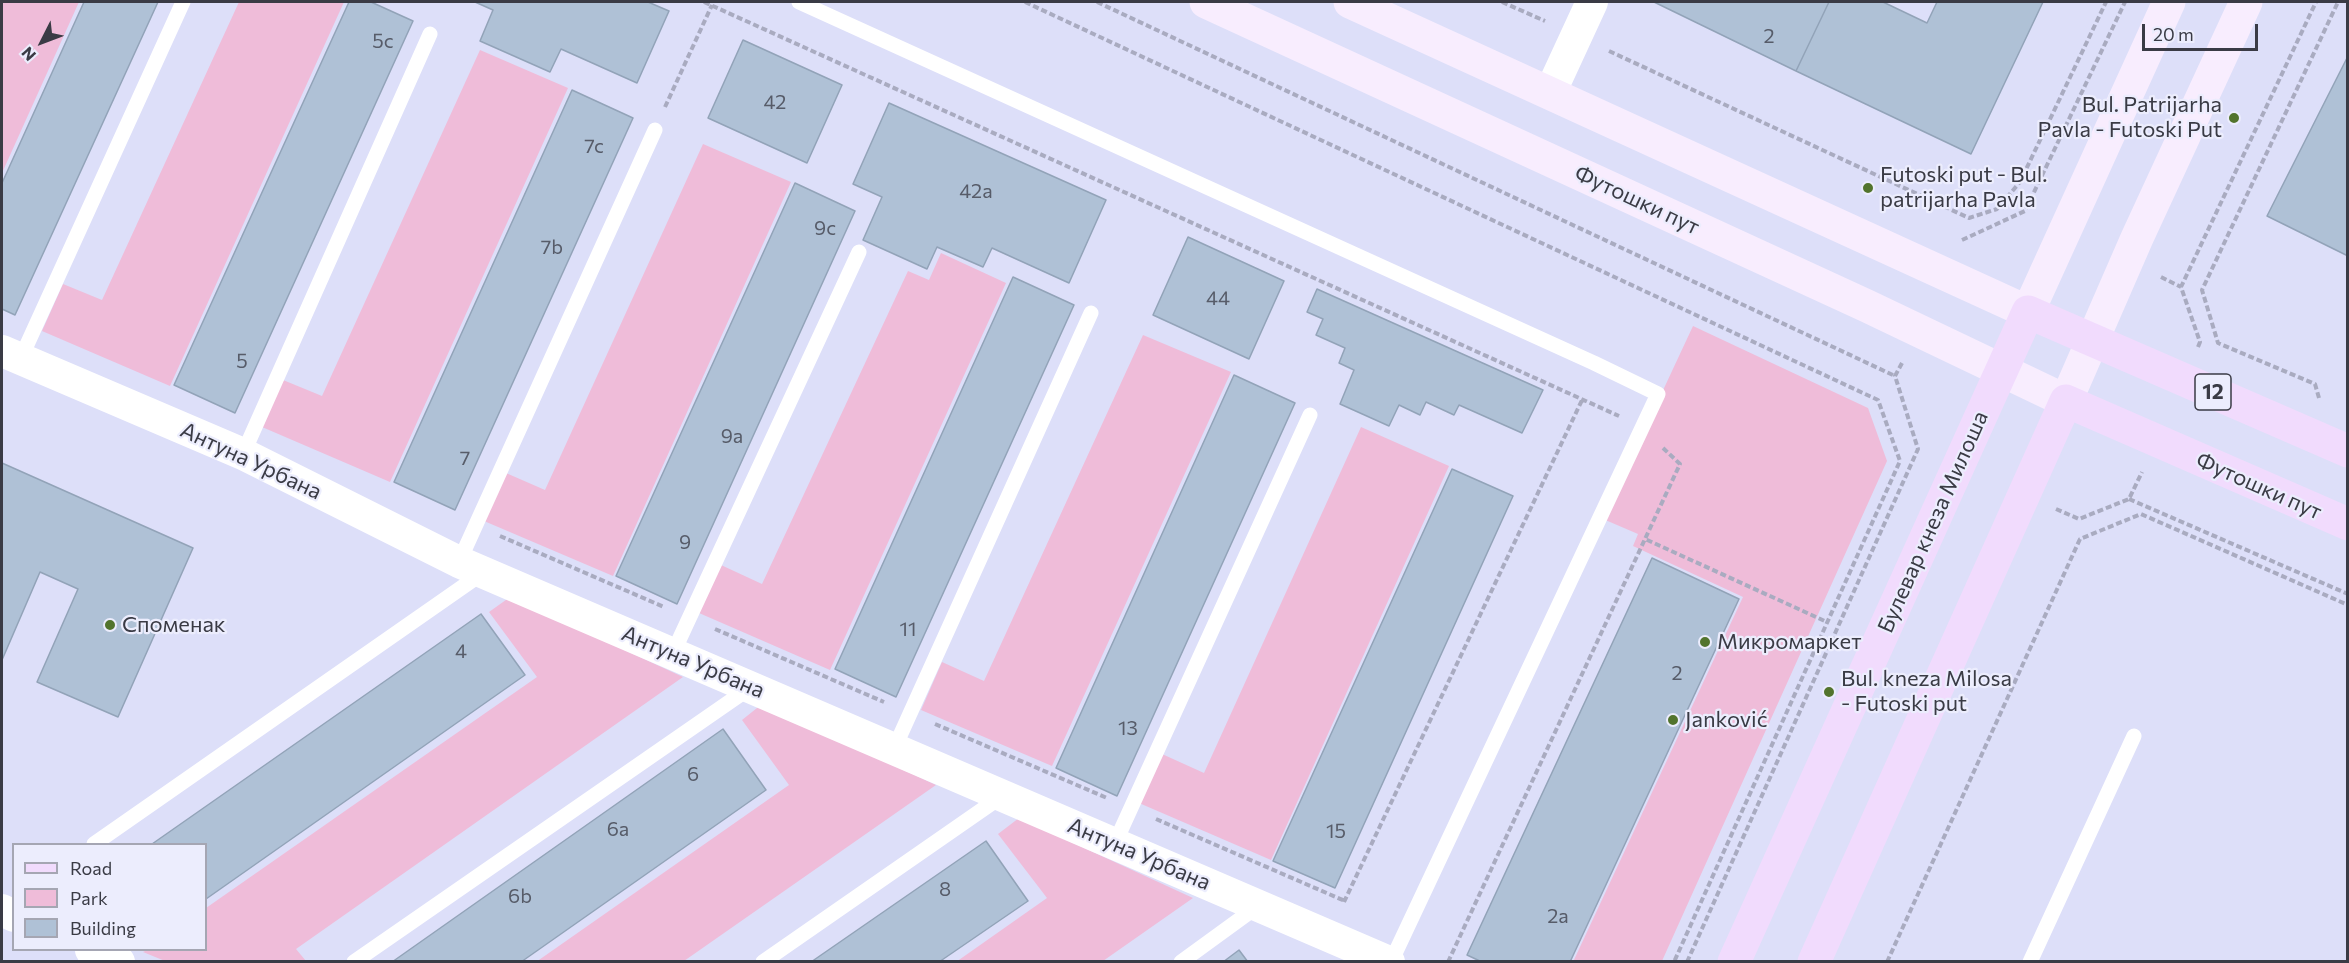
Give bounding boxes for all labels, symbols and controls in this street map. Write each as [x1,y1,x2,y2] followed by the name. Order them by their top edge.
[12,12,72,72] north arrow
[2145,12,2260,50] scale bar
[2153,23,2194,45] text: 20 m
[1763,24,1775,48] house number: 2
[372,29,394,53] house number: 5c
[17,44,39,65] text: N
[764,90,786,114] house number: 42
[2038,92,2222,144] place label: Bul. Patrijarha Pavla - Futoski Put
[2227,111,2241,125] marker: Bul. Patrijarha Pavla - Futoski Put
[584,134,604,158] house number: 7c
[1570,160,1704,240] street label: Футошки пут
[1880,162,2047,214] place label: Futoski put - Bul. patrijarha Pavla
[959,179,993,203] house number: 42a
[1861,181,1875,195] marker: Futoski put - Bul. patrijarha Pavla
[814,216,836,240] house number: 9c
[541,235,563,259] house number: 7b
[1206,286,1230,310] house number: 44
[236,349,248,373] house number: 5
[2195,374,2231,410] road number: 12
[1872,407,1994,637] street label: Булевар кнеза Милоша
[176,417,326,505] street label: Антуна Урбана
[721,424,743,448] house number: 9a
[460,446,470,470] house number: 7
[2192,447,2326,525] street label: Футошки пут
[679,530,691,554] house number: 9
[122,612,226,638] place label: Споменак
[899,617,917,641] house number: 11
[103,618,117,632] marker: Споменак
[618,620,768,704] street label: Антуна Урбана
[1717,629,1862,655] place label: Микромаркет
[1698,635,1712,649] marker: Микромаркет
[455,639,467,663] house number: 4
[1671,661,1683,685] house number: 2
[1841,666,2012,718] place label: Bul. kneza Milosa - Futoski put
[1822,685,1836,699] marker: Bul. kneza Milosa - Futoski put
[1685,707,1768,733] place label: Janković
[1666,713,1680,727] marker: Janković
[1118,716,1138,740] house number: 13
[687,762,699,786] house number: 6
[1064,812,1214,896] street label: Антуна Урбана
[607,817,629,841] house number: 6a
[1326,819,1346,843] house number: 15
[12,843,207,951] legend
[70,857,112,879] text: Road
[939,877,951,901] house number: 8
[508,884,532,908] house number: 6b
[70,887,108,909] text: Park
[1547,904,1569,928] house number: 2a
[70,917,136,939] text: Building

